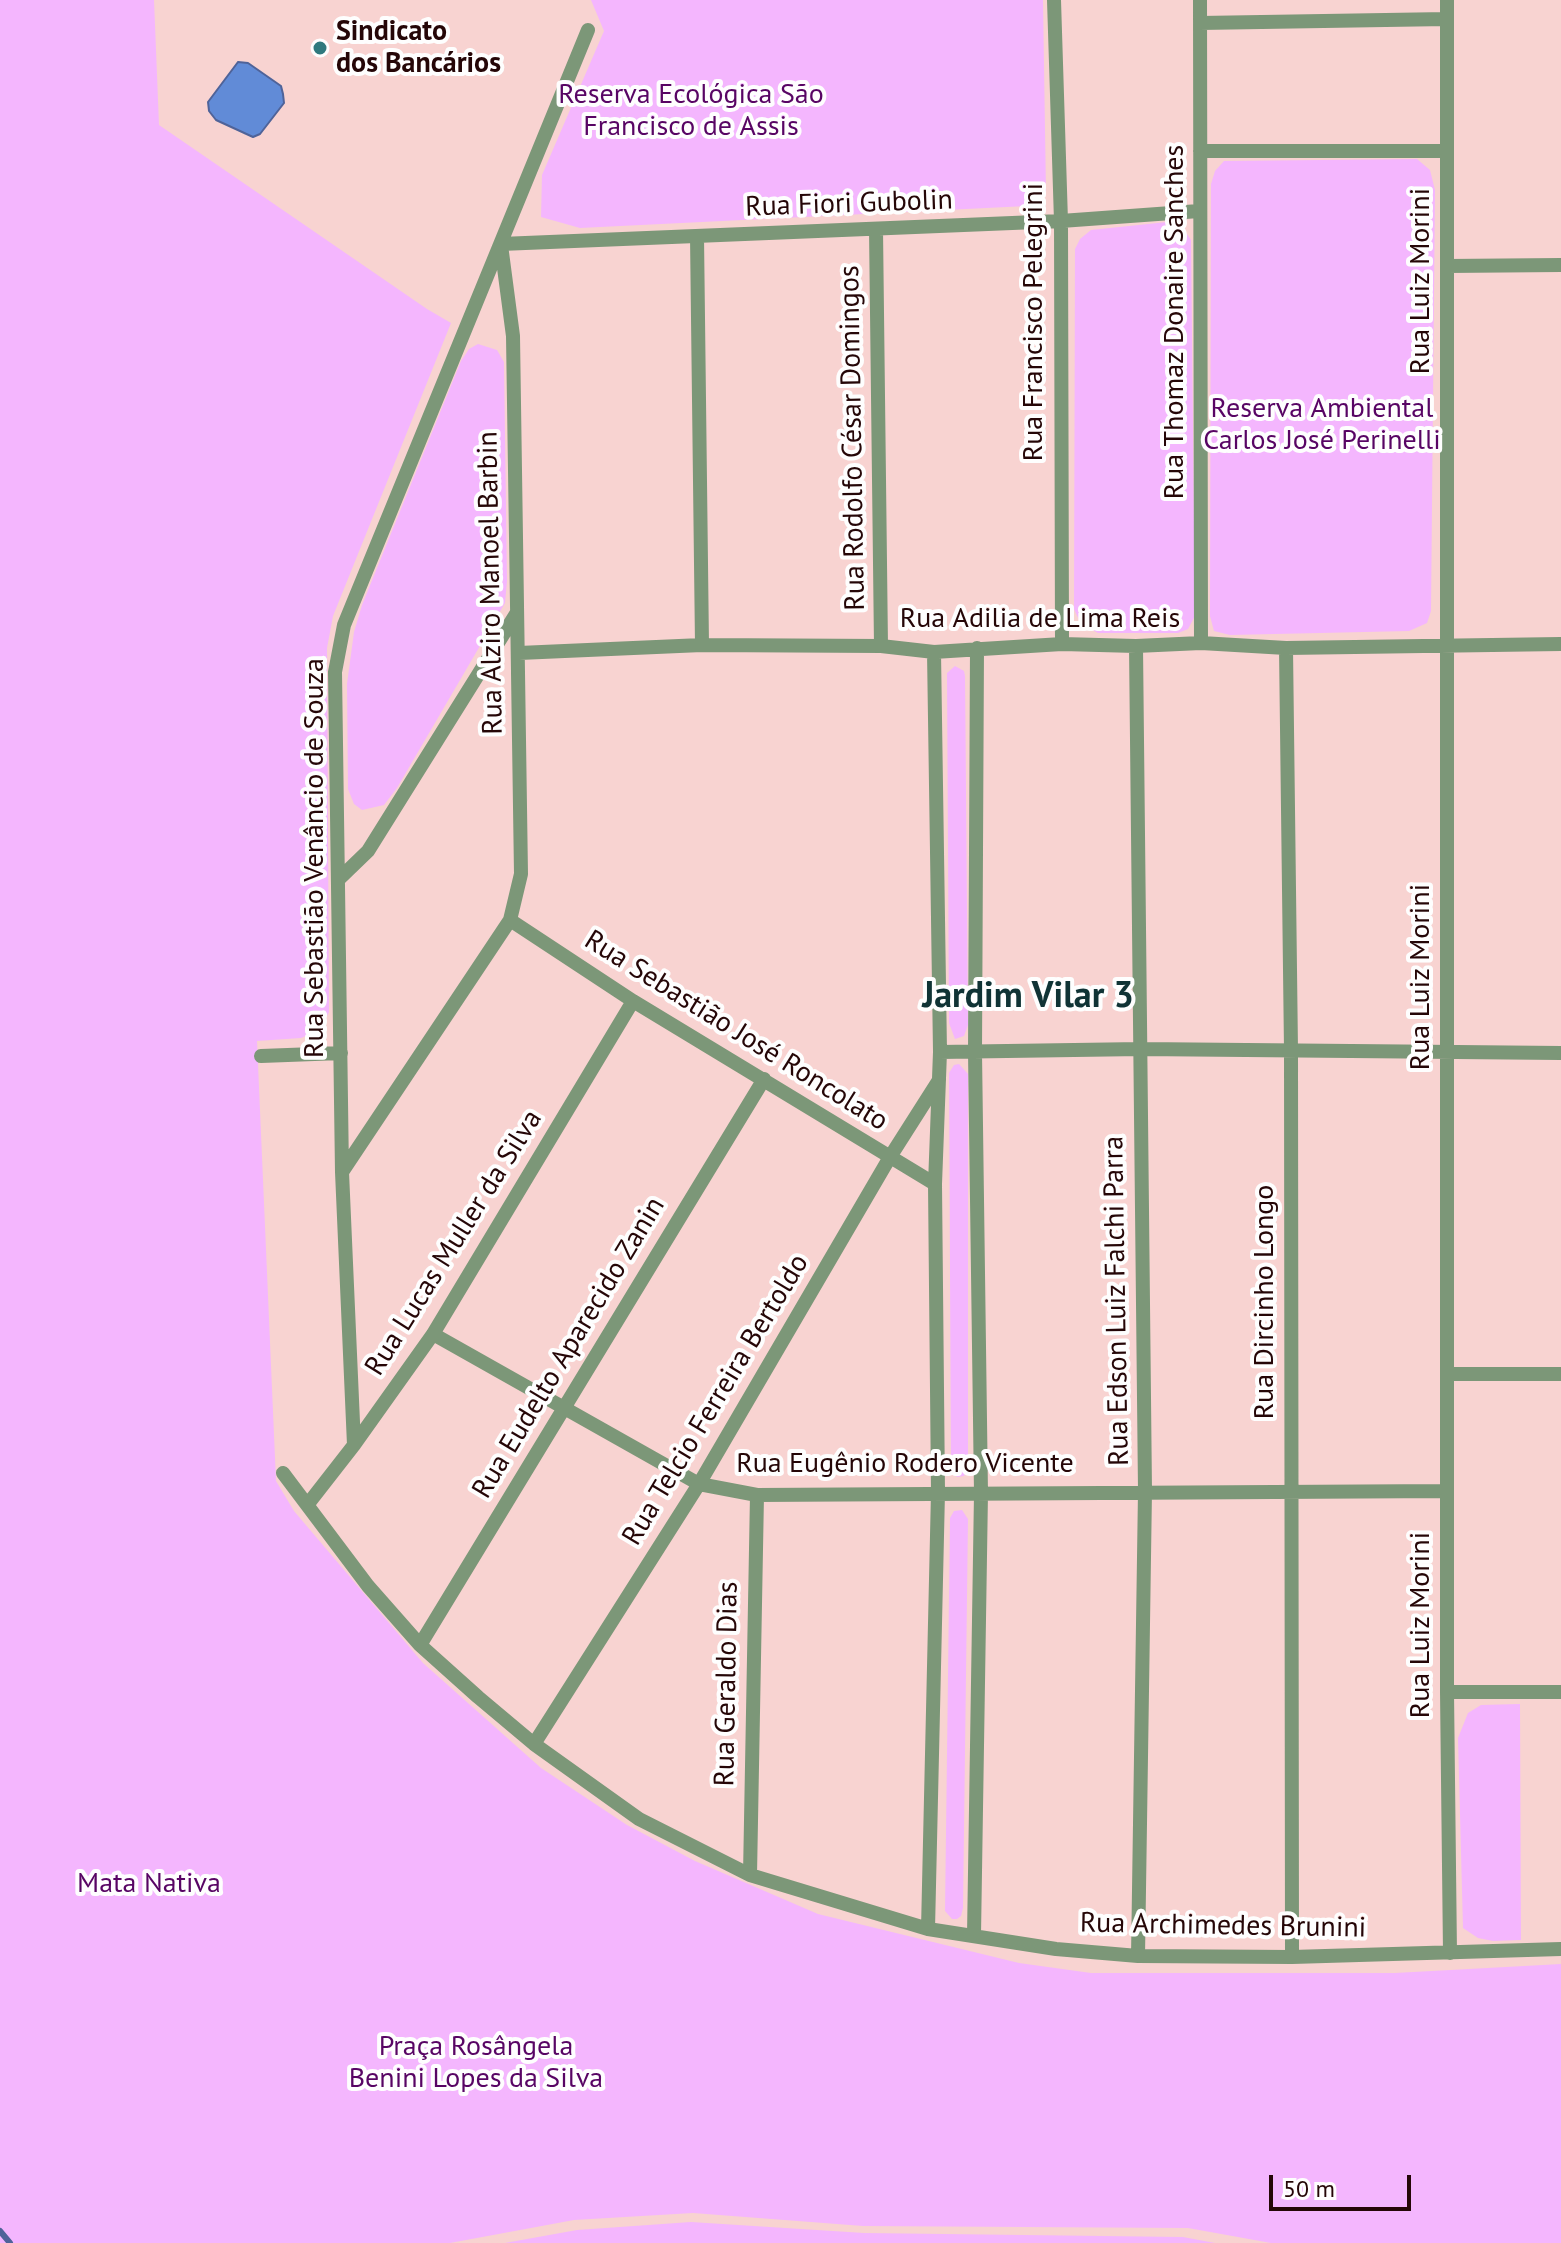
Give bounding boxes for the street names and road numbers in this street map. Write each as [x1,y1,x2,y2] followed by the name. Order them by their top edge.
[1158,145,1192,499] street label: Rua Thomaz Donaire Sanches
[1017,183,1051,461] street label: Rua Francisco Pelegrini
[745,184,953,224] street label: Rua Fiori Gubolin
[1404,188,1438,374] street label: Rua Luiz Morini
[833,265,873,611] street label: Rua Rodolfo César Domingos
[472,431,510,735] street label: Rua Alziro Manoel Barbin
[900,602,1180,636] street label: Rua Adilia de Lima Reis
[298,658,332,1058] street label: Rua Sebastião Venâncio de Souza
[1404,884,1438,1070] street label: Rua Luiz Morini
[578,924,894,1138] street label: Rua Sebastião José Roncolato
[358,1104,550,1382] street label: Rua Lucas Muller da Silva
[1097,1136,1137,1466] street label: Rua Edson Luiz Falchi Parra
[1248,1185,1282,1419] street label: Rua Dircinho Longo
[466,1191,672,1505] street label: Rua Eudelto Aparecido Zanin
[616,1248,816,1552] street label: Rua Telcio Ferreira Bertoldo
[736,1447,1074,1481] street label: Rua Eugênio Rodero Vicente
[1404,1532,1438,1718] street label: Rua Luiz Morini
[708,1581,746,1787] street label: Rua Geraldo Dias
[1080,1907,1366,1945] street label: Rua Archimedes Brunini

